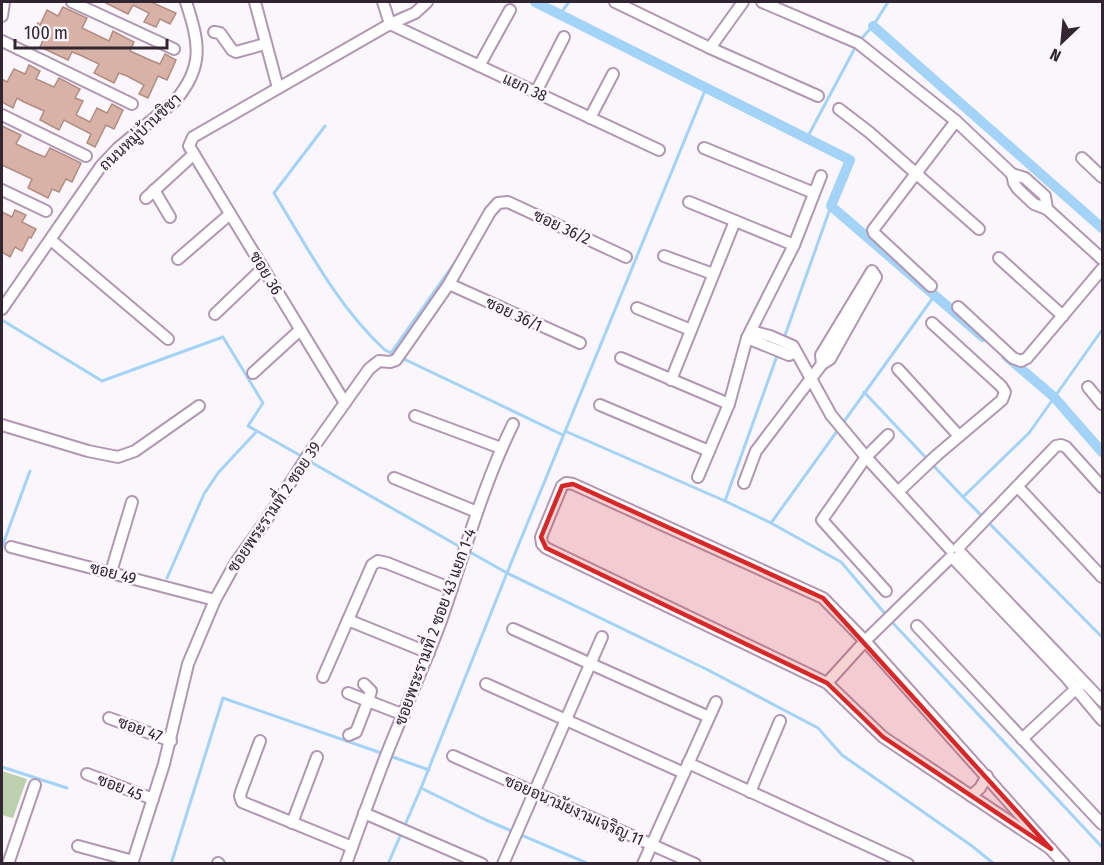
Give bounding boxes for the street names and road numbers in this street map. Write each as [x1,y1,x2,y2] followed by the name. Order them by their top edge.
[500,69,550,105] street label: แยก 38
[94,88,186,176] street label: ถนนหมู่บ้านชิชา
[530,206,594,248] street label: ซอย 36/2
[246,248,286,298] street label: ซอย 36
[483,293,545,335] street label: ซอย 36/1
[219,435,325,576] street label: ซอยพระรามที่ 2 ซอย 39
[386,524,480,728] street label: ซอยพระรามที่ 2 ซอย 43 แยก 1-4
[88,558,139,588] street label: ซอย 49
[115,712,165,746] street label: ซอย 47
[95,770,145,804] street label: ซอย 45
[501,770,647,849] street label: ซอยอนามัยงามเจริญ 11

